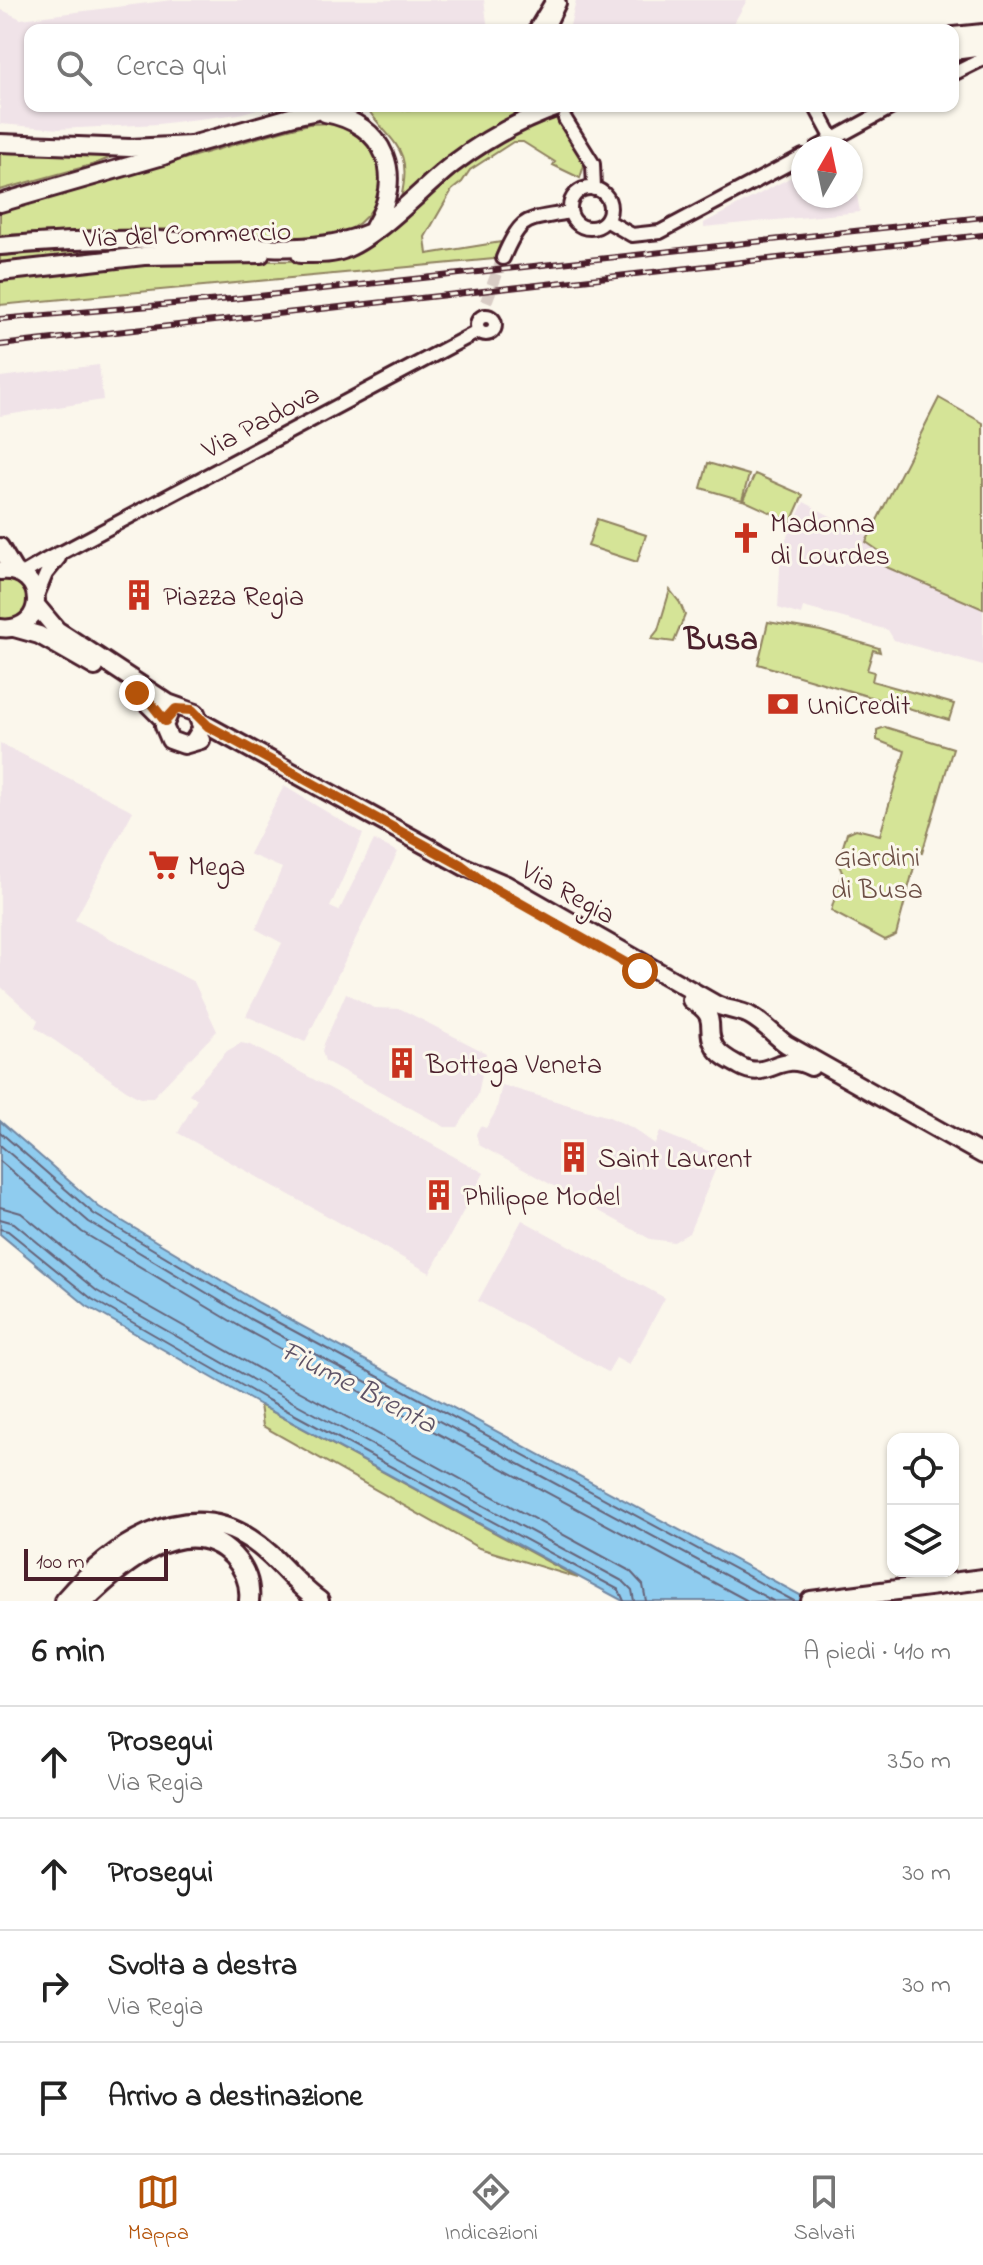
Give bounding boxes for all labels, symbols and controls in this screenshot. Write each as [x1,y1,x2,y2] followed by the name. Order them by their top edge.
[24,24,959,112] search box
[52,46,96,90] icon: search
[116,46,227,90] text: Cerca qui
[791,136,863,208] north arrow
[81,212,292,261] street label: Via del Commercio
[195,375,328,472] street label: Via Padova
[770,505,890,578] place label: Madonna di Lourdes
[729,521,763,555] church icon: Madonna di Lourdes
[122,578,156,612] building icon: Piazza Regia
[163,578,304,619] place label: Piazza Regia
[682,618,758,665] district label: Busa
[119,675,155,711] route end
[766,687,800,721] bank icon: UniCredit
[807,687,910,728] place label: UniCredit
[831,839,923,912] park label: Giardini di Busa
[147,848,181,882] supermarket icon: Mega
[188,848,245,889] place label: Mega
[512,851,622,937] street label: Via Regia
[622,953,658,989] route start
[385,1046,419,1080] building icon: Bottega Veneta
[425,1046,602,1087] place label: Bottega Veneta
[557,1140,591,1174] building icon: Saint Laurent
[598,1140,752,1181] place label: Saint Laurent
[422,1178,456,1212] building icon: Philippe Model
[463,1178,620,1219] place label: Philippe Model
[272,1330,444,1447] water label: Fiume Brenta
[887,1433,959,1577] map controls
[887,1433,959,1505] button: locate
[887,1505,959,1577] button: layers
[24,1545,168,1581] scale bar
[36,1547,85,1579] text: 100 m
[32,1628,105,1678] text: 6 min
[803,1634,951,1672] text: A piedi · 410 m
[108,1721,213,1765] text: Prosegui
[32,1740,76,1784] icon: ahead
[887,1743,951,1781] text: 350 m
[108,1765,203,1803] text: Via Regia
[32,1852,76,1896] icon: ahead
[108,1852,213,1896] text: Prosegui
[902,1855,951,1893] text: 30 m
[108,1945,297,1989] text: Svolta a destra
[32,1964,76,2008] icon: right
[902,1967,951,2005] text: 30 m
[108,1989,203,2027] text: Via Regia
[32,2076,76,2120] icon: arrive
[108,2076,363,2120] text: Arrivo a destinazione
[128,2170,189,2250] tab: Mappa
[445,2170,538,2250] tab: Indicazioni
[794,2170,855,2250] tab: Salvati

